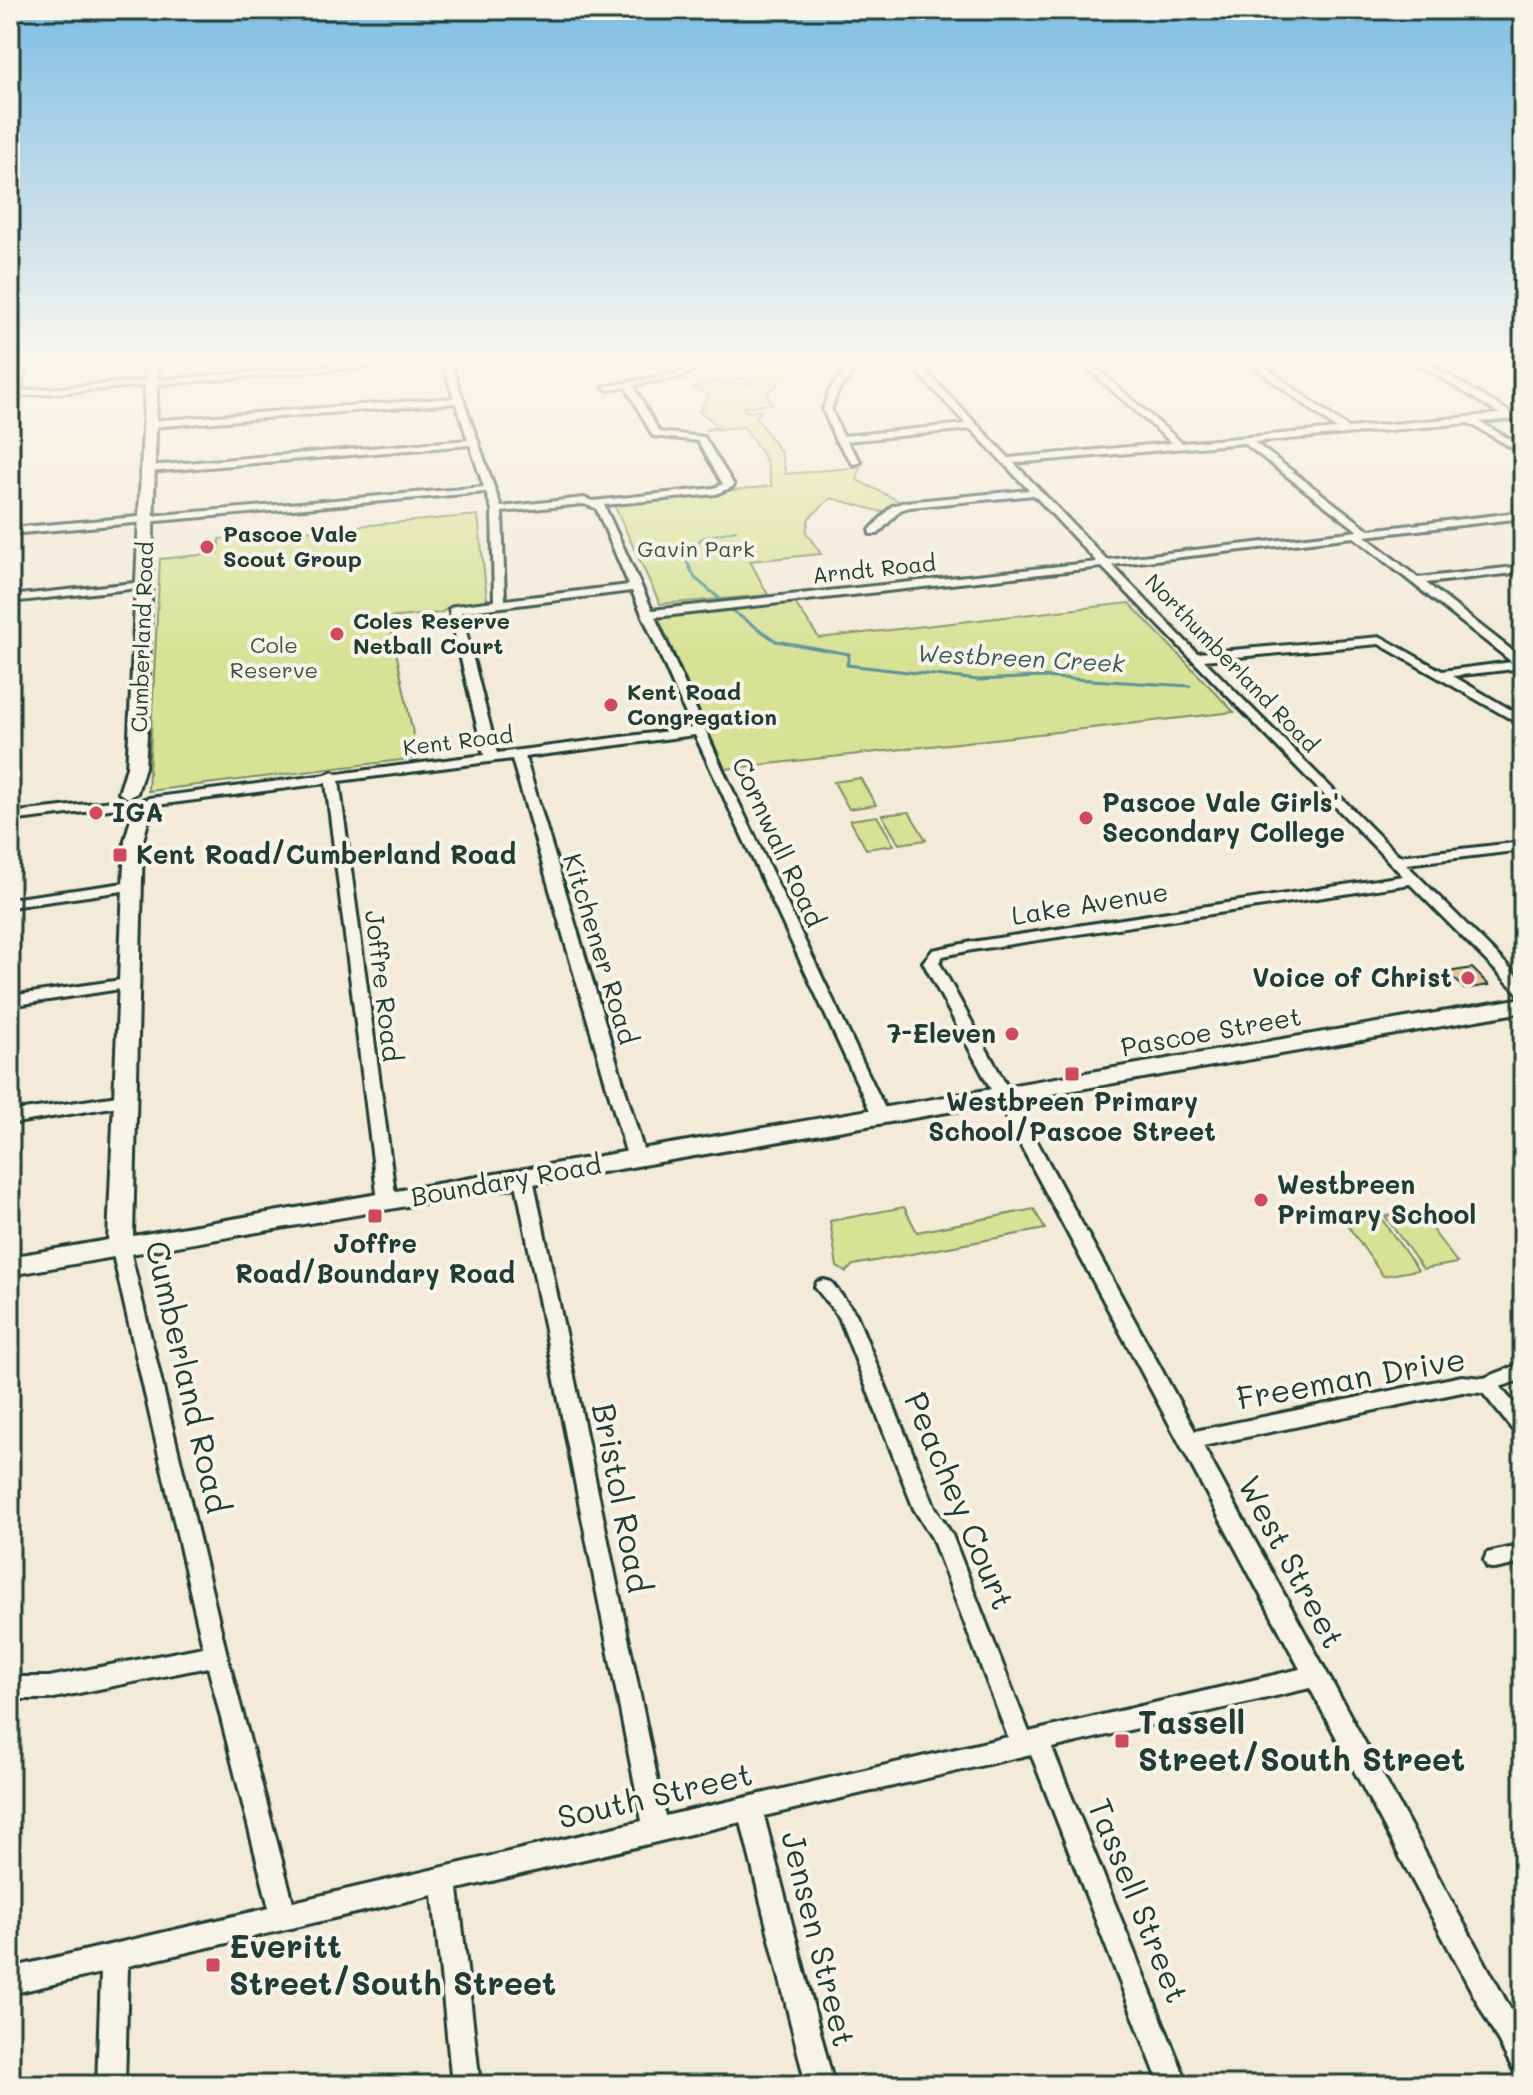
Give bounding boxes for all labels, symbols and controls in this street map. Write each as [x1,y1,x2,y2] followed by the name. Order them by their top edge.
[223,519,362,573] place label: Pascoe Vale Scout Group
[637,534,755,563] park label: Gavin Park
[198,538,216,556] marker: Pascoe Vale Scout Group
[124,541,159,733] street label: Cumberland Road
[811,548,937,589] street label: Arndt Road
[1139,567,1325,758] street label: Northumberland Road
[353,606,510,660] place label: Coles Reserve Netball Court
[328,625,346,643] marker: Coles Reserve Netball Court
[230,630,318,684] park label: Cole Reserve
[916,637,1127,678] water label: Westbreen Creek
[627,677,777,731] place label: Kent Road Congregation
[602,696,620,714] marker: Kent Road Congregation
[401,719,515,762] street label: Kent Road
[725,751,833,932] street label: Cornwall Road
[1102,785,1345,849] place label: Pascoe Vale Girls' Secondary College
[112,795,163,829] place label: IGA
[87,804,105,822] marker: IGA
[1077,809,1095,827] marker: Pascoe Vale Girls' Secondary College
[136,837,516,871] place label: Kent Road/Cumberland Road
[111,846,129,864] marker: Kent Road/Cumberland Road
[556,849,646,1048] street label: Kitchener Road
[1009,874,1171,932] street label: Lake Avenue
[358,908,410,1063] street label: Joffre Road
[1252,960,1452,994] place label: Voice of Christ
[1459,969,1477,987] marker: Voice of Christ
[1118,998,1304,1064] street label: Pascoe Street
[887,1016,996,1050] place label: 7-Eleven
[1003,1025,1021,1043] marker: 7-Eleven
[1063,1065,1081,1083] marker: Westbreen Primary School/Pascoe Street
[928,1084,1216,1148] place label: Westbreen Primary School/Pascoe Street
[408,1147,604,1213] street label: Boundary Road
[1277,1167,1476,1231] place label: Westbreen Primary School
[1252,1191,1270,1209] marker: Westbreen Primary School
[366,1207,384,1225] marker: Joffre Road/Boundary Road
[235,1226,515,1290] place label: Joffre Road/Boundary Road
[137,1236,241,1517] street label: Cumberland Road
[1233,1336,1468,1418] street label: Freeman Drive
[895,1385,1026,1616] street label: Peachey Court
[584,1399,662,1596] street label: Bristol Road
[1230,1467,1356,1655] street label: West Street
[1138,1700,1465,1779] place label: Tassell Street/South Street
[1113,1732,1131,1750] marker: Tassell Street/South Street
[553,1751,756,1837] street label: South Street
[1080,1792,1200,2009] street label: Tassell Street
[773,1827,867,2050] street label: Jensen Street
[229,1924,556,2003] place label: Everitt Street/South Street
[204,1956,222,1974] marker: Everitt Street/South Street

